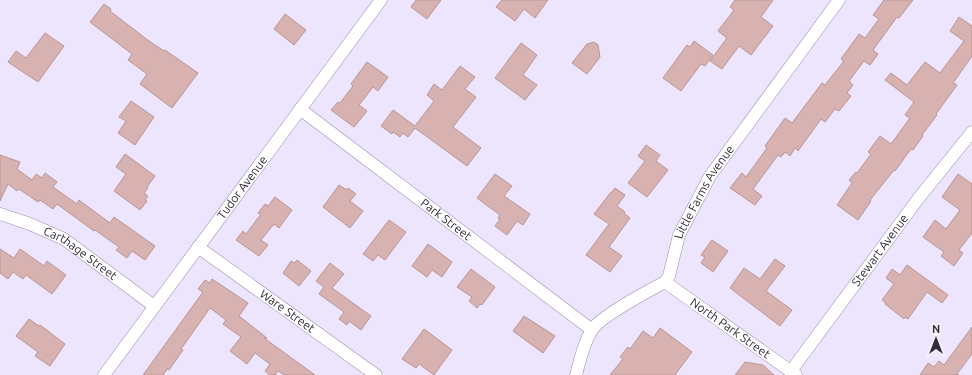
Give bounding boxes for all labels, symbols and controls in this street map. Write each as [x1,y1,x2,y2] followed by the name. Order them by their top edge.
[671,143,736,240] street label: Little Farms Avenue
[215,153,270,221] street label: Tudor Avenue
[418,196,474,243] street label: Park Street
[849,212,910,288] street label: Stewart Avenue
[42,224,120,282] street label: Carthage Street
[258,287,318,335] street label: Ware Street
[688,295,773,361] street label: North Park Street
[916,319,956,359] north arrow
[932,323,940,335] text: N

